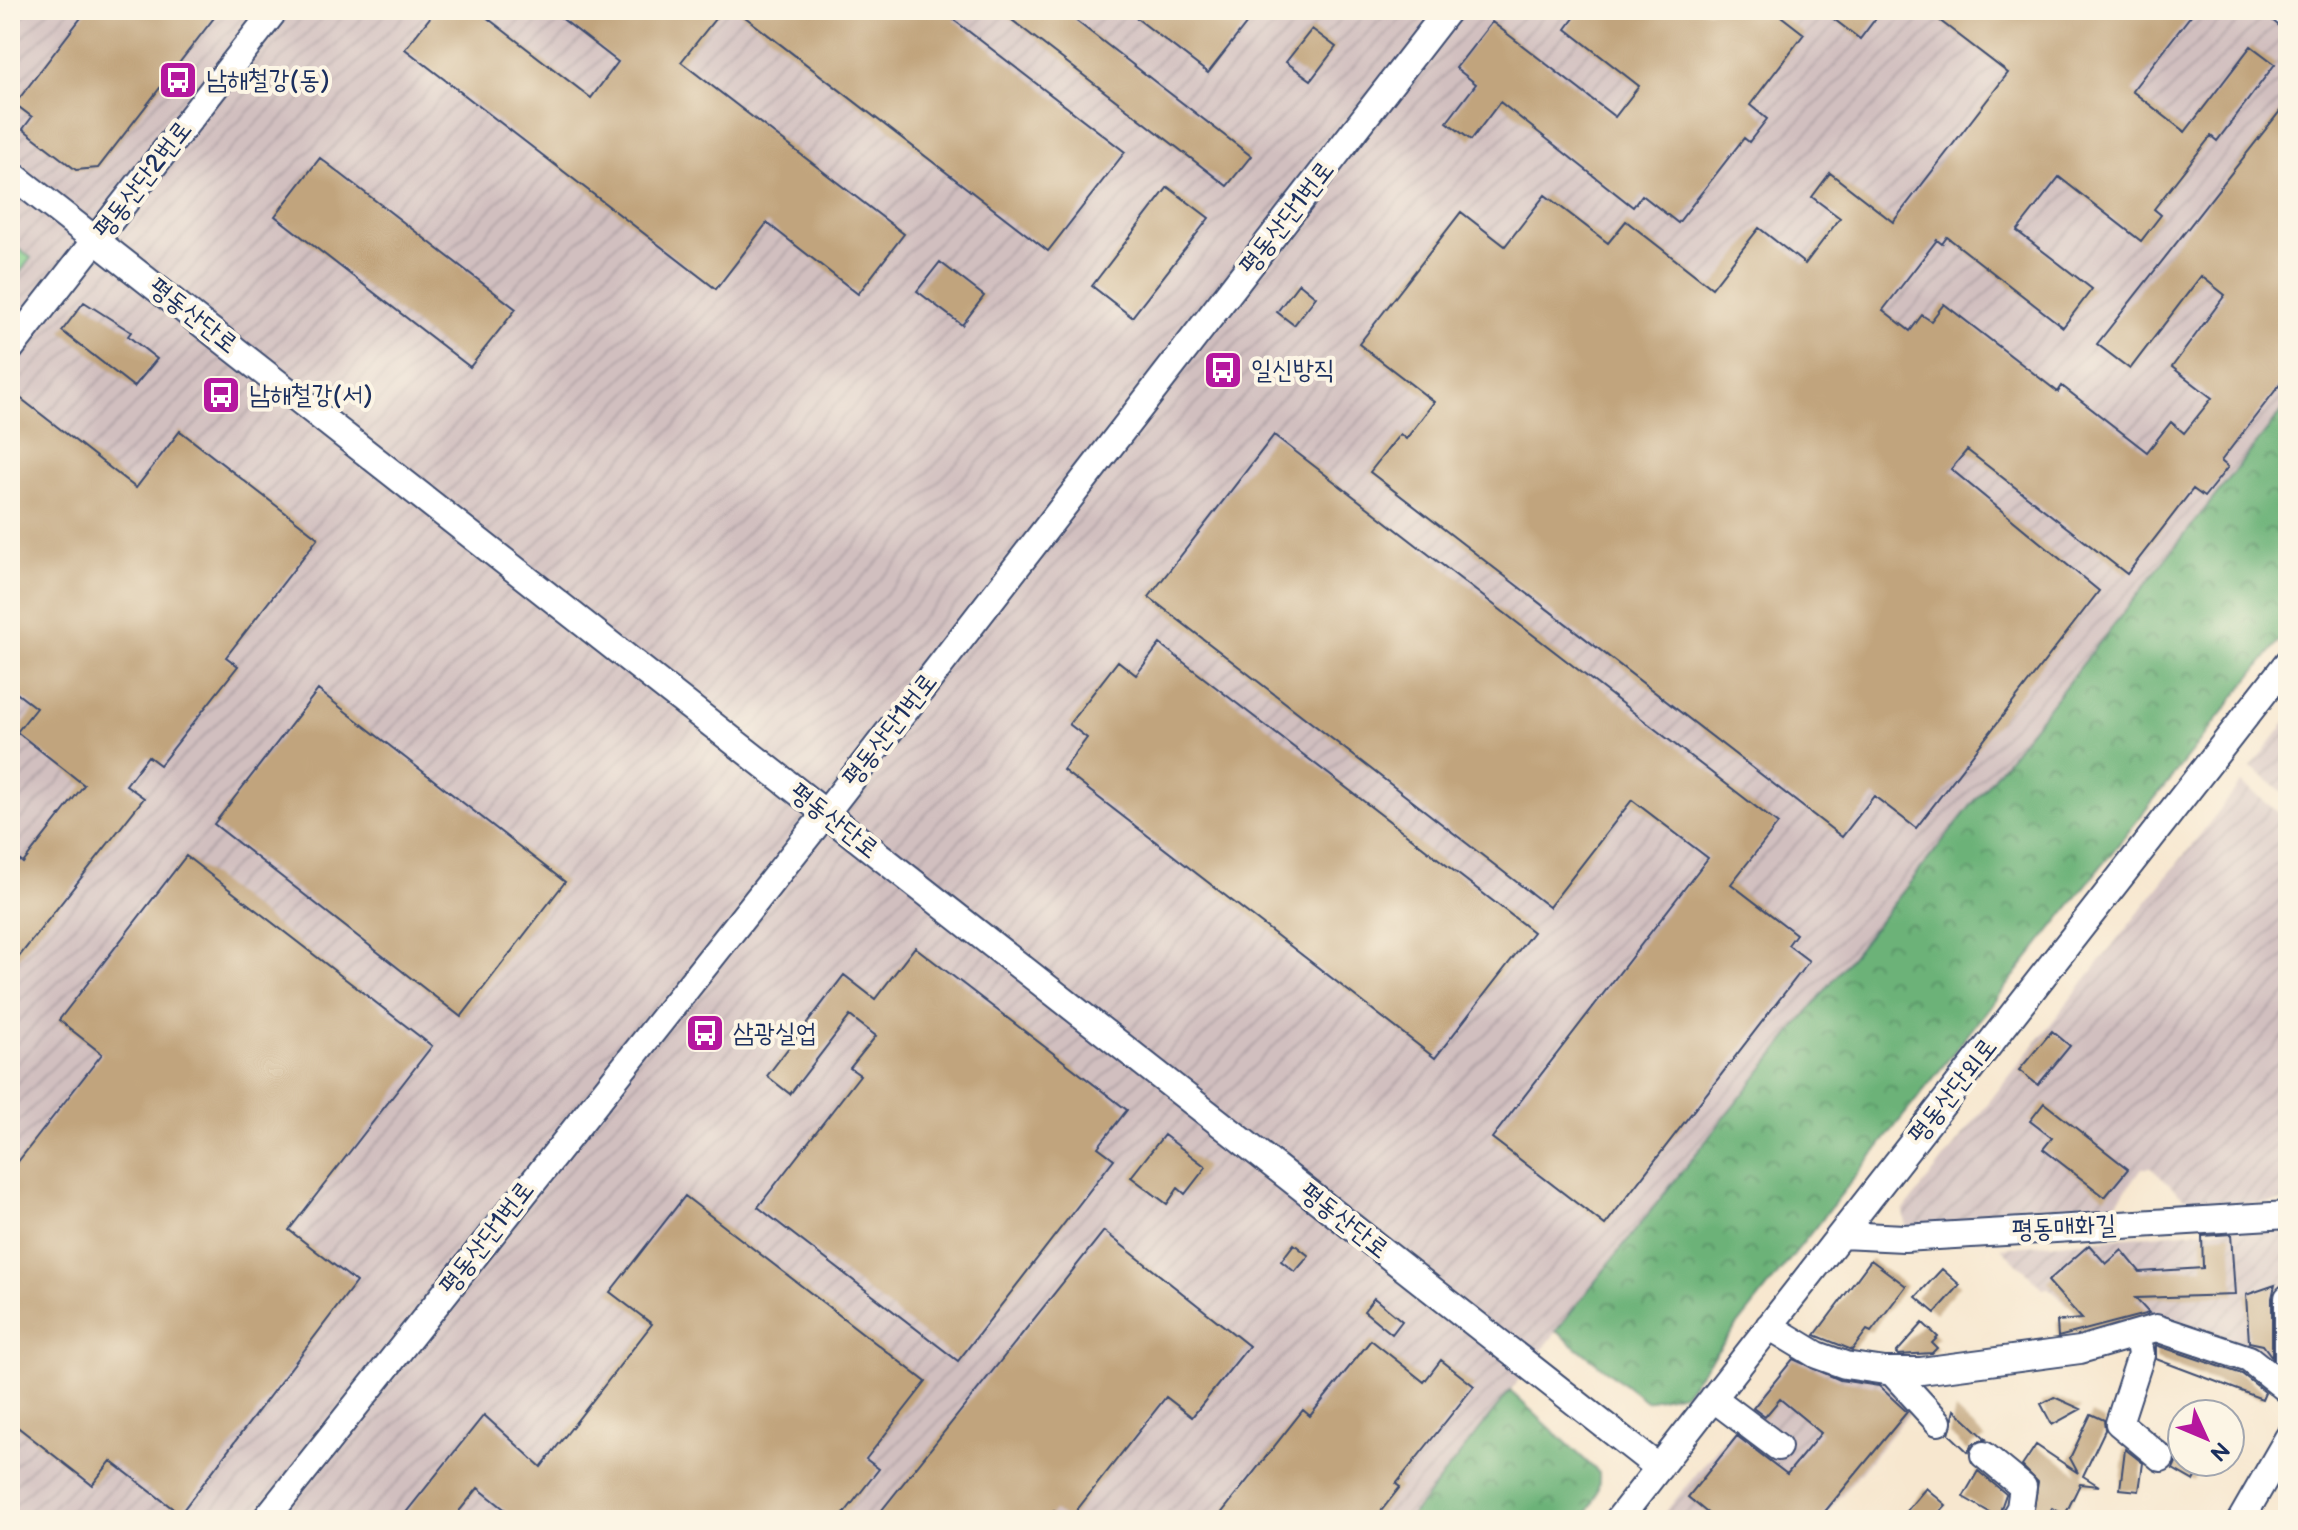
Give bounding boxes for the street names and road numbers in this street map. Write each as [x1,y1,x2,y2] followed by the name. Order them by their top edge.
[87,115,199,245] street label: 평동산단2번로
[1233,155,1341,281] street label: 평동산단1번로
[142,272,244,360] street label: 평동산단로
[836,667,944,793] street label: 평동산단1번로
[783,777,885,865] street label: 평동산단로
[1902,1032,2004,1150] street label: 평동산단외로
[433,1175,541,1301] street label: 평동산단1번로
[1293,1177,1395,1265] street label: 평동산단로
[2011,1210,2117,1246] street label: 평동매화길

